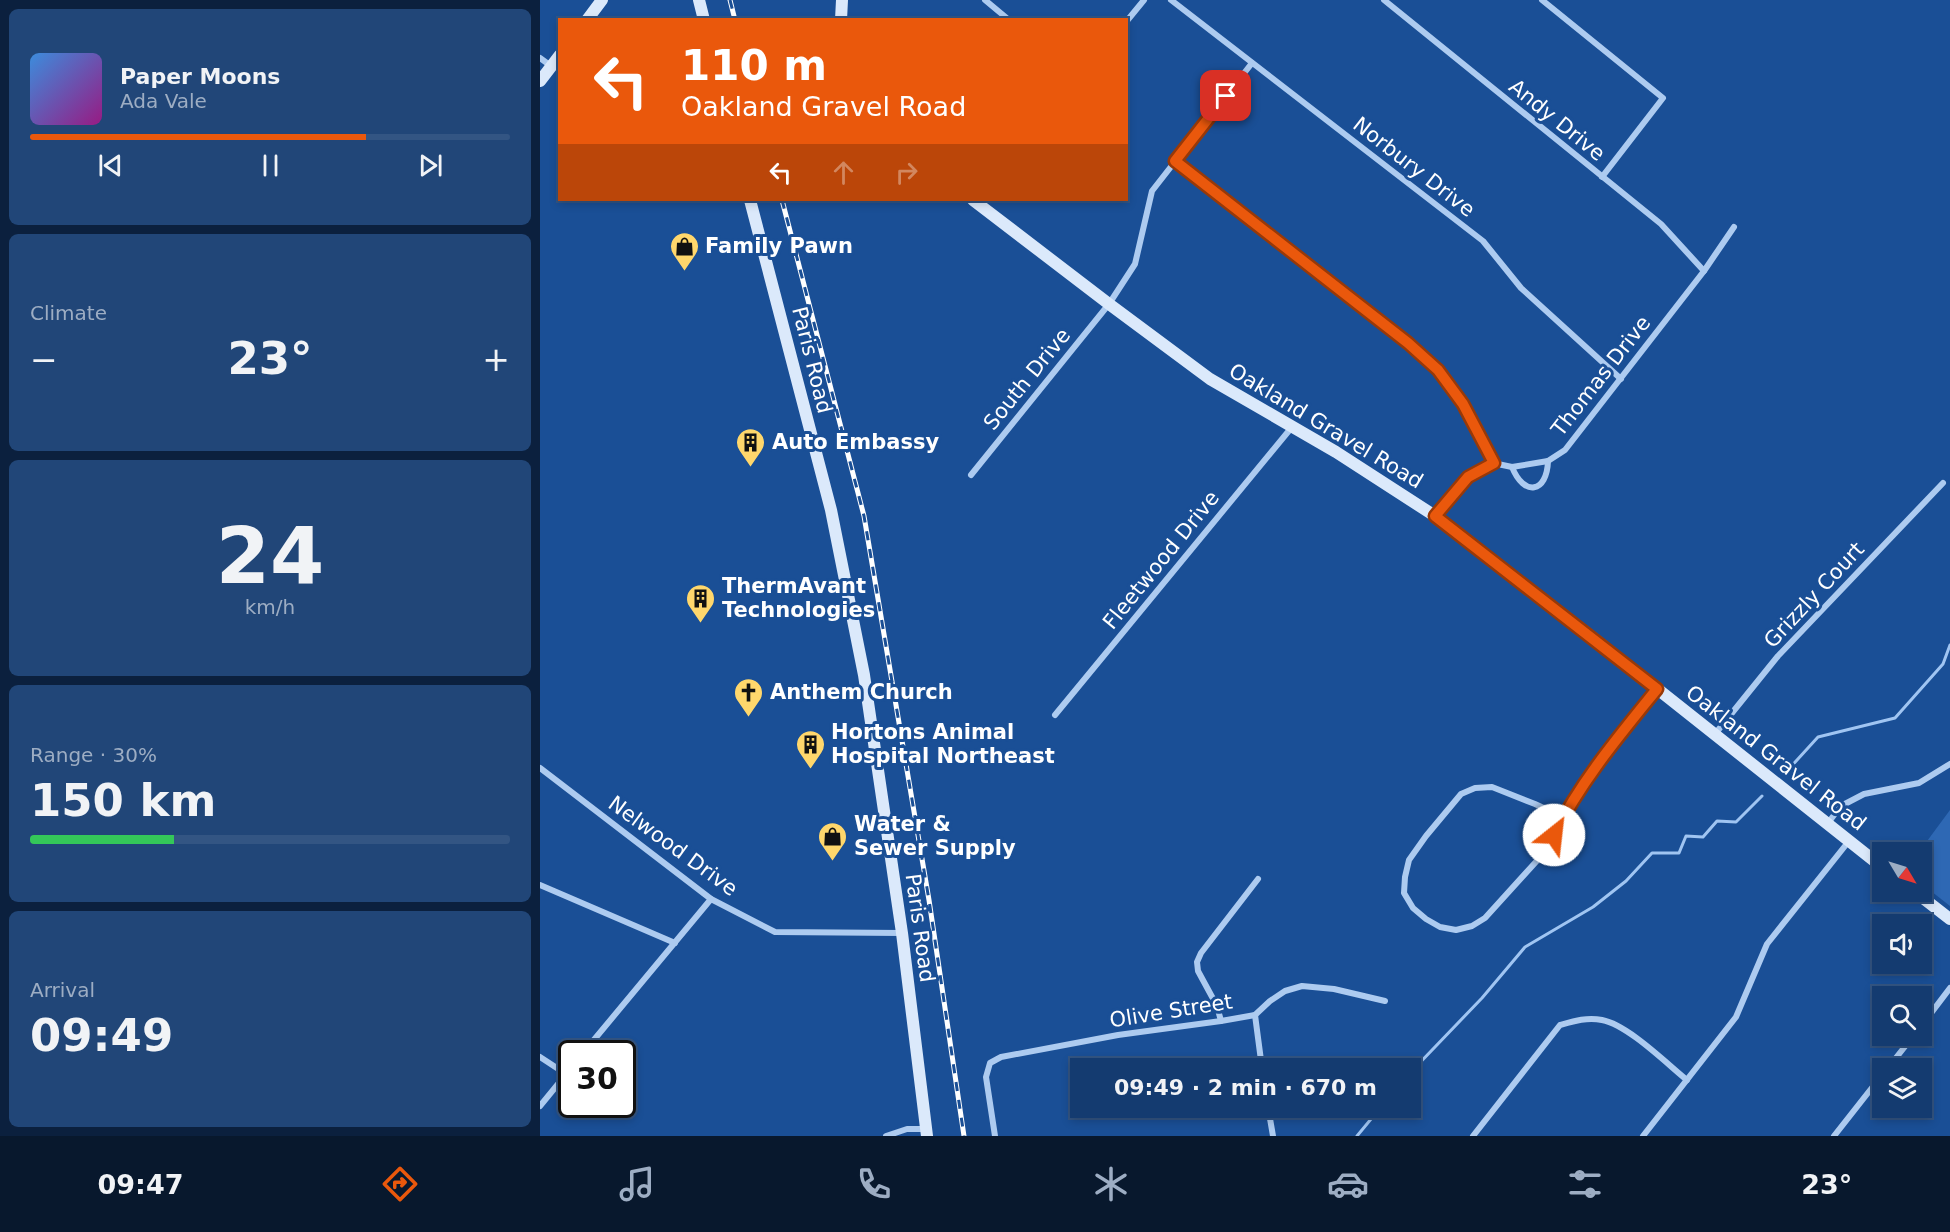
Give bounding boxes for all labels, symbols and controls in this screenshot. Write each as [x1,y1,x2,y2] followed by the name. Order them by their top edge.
[681,41,827,90] text: 110 m
[582,42,660,120] icon: left
[120,64,280,89] text: Paper Moons
[1200,70,1251,121] pin
[1504,74,1610,166] street label: Andy Drive
[1209,79,1242,112] icon: arrive
[120,89,207,113] text: Ada Vale
[681,91,966,122] text: Oakland Gravel Road
[1348,112,1480,222] street label: Norbury Drive
[94,149,127,182] icon: previous
[254,149,287,182] icon: pause
[414,149,447,182] icon: next
[764,156,797,189] icon: left
[827,156,860,189] icon: ahead
[890,156,923,189] icon: right
[668,230,700,272] shop icon: Family Pawn
[705,234,853,258] place label: Family Pawn
[30,301,107,325] text: Climate
[787,304,837,416] street label: Paris Road
[1546,311,1655,442] street label: Thomas Drive
[979,323,1075,435] street label: South Drive
[227,332,313,385] text: 23°
[30,340,58,379] text: −
[482,340,510,379] text: +
[1225,359,1427,493] street label: Oakland Gravel Road
[735,426,767,468] building icon: Auto Embassy
[772,430,939,454] place label: Auto Embassy
[1098,486,1224,634] street label: Fleetwood Drive
[216,511,324,601] text: 24
[1759,537,1869,653] street label: Grizzly Court
[722,574,875,622] place label: ThermAvant Technologies
[685,582,717,624] building icon: ThermAvant Technologies
[245,595,295,619] text: km/h
[733,676,765,718] church icon: Anthem Church
[770,680,953,704] place label: Anthem Church
[1681,680,1871,836] street label: Oakland Gravel Road
[831,720,1055,768] place label: Hortons Animal Hospital Northeast
[794,728,826,770] building icon: Hortons Animal Hospital Northeast
[30,743,157,767] text: Range · 30%
[30,774,216,827] text: 150 km
[604,791,742,901] street label: Nelwood Drive
[1522,803,1586,867] position arrow
[854,812,1016,860] place label: Water & Sewer Supply
[817,820,849,862] shop icon: Water & Sewer Supply
[1872,842,1932,902] north arrow
[1872,842,1932,1118] map controls
[901,872,939,984] street label: Paris Road
[1872,914,1932,974] button: sound
[30,978,95,1002] text: Arrival
[1872,986,1932,1046] button: search
[1108,989,1234,1033] street label: Olive Street
[30,1009,173,1062] text: 09:49
[558,1040,636,1118] speed limit sign: 30
[1872,1058,1932,1118] button: layers
[1114,1075,1377,1100] text: 09:49 · 2 min · 670 m
[379,1163,421,1205] icon: directions
[616,1163,658,1205] icon: music
[853,1163,895,1205] icon: phone
[1090,1163,1132,1205] icon: climate
[1327,1163,1369,1205] icon: car
[1564,1163,1606,1205] icon: filters
[98,1169,184,1200] text: 09:47
[1801,1169,1852,1200] text: 23°

